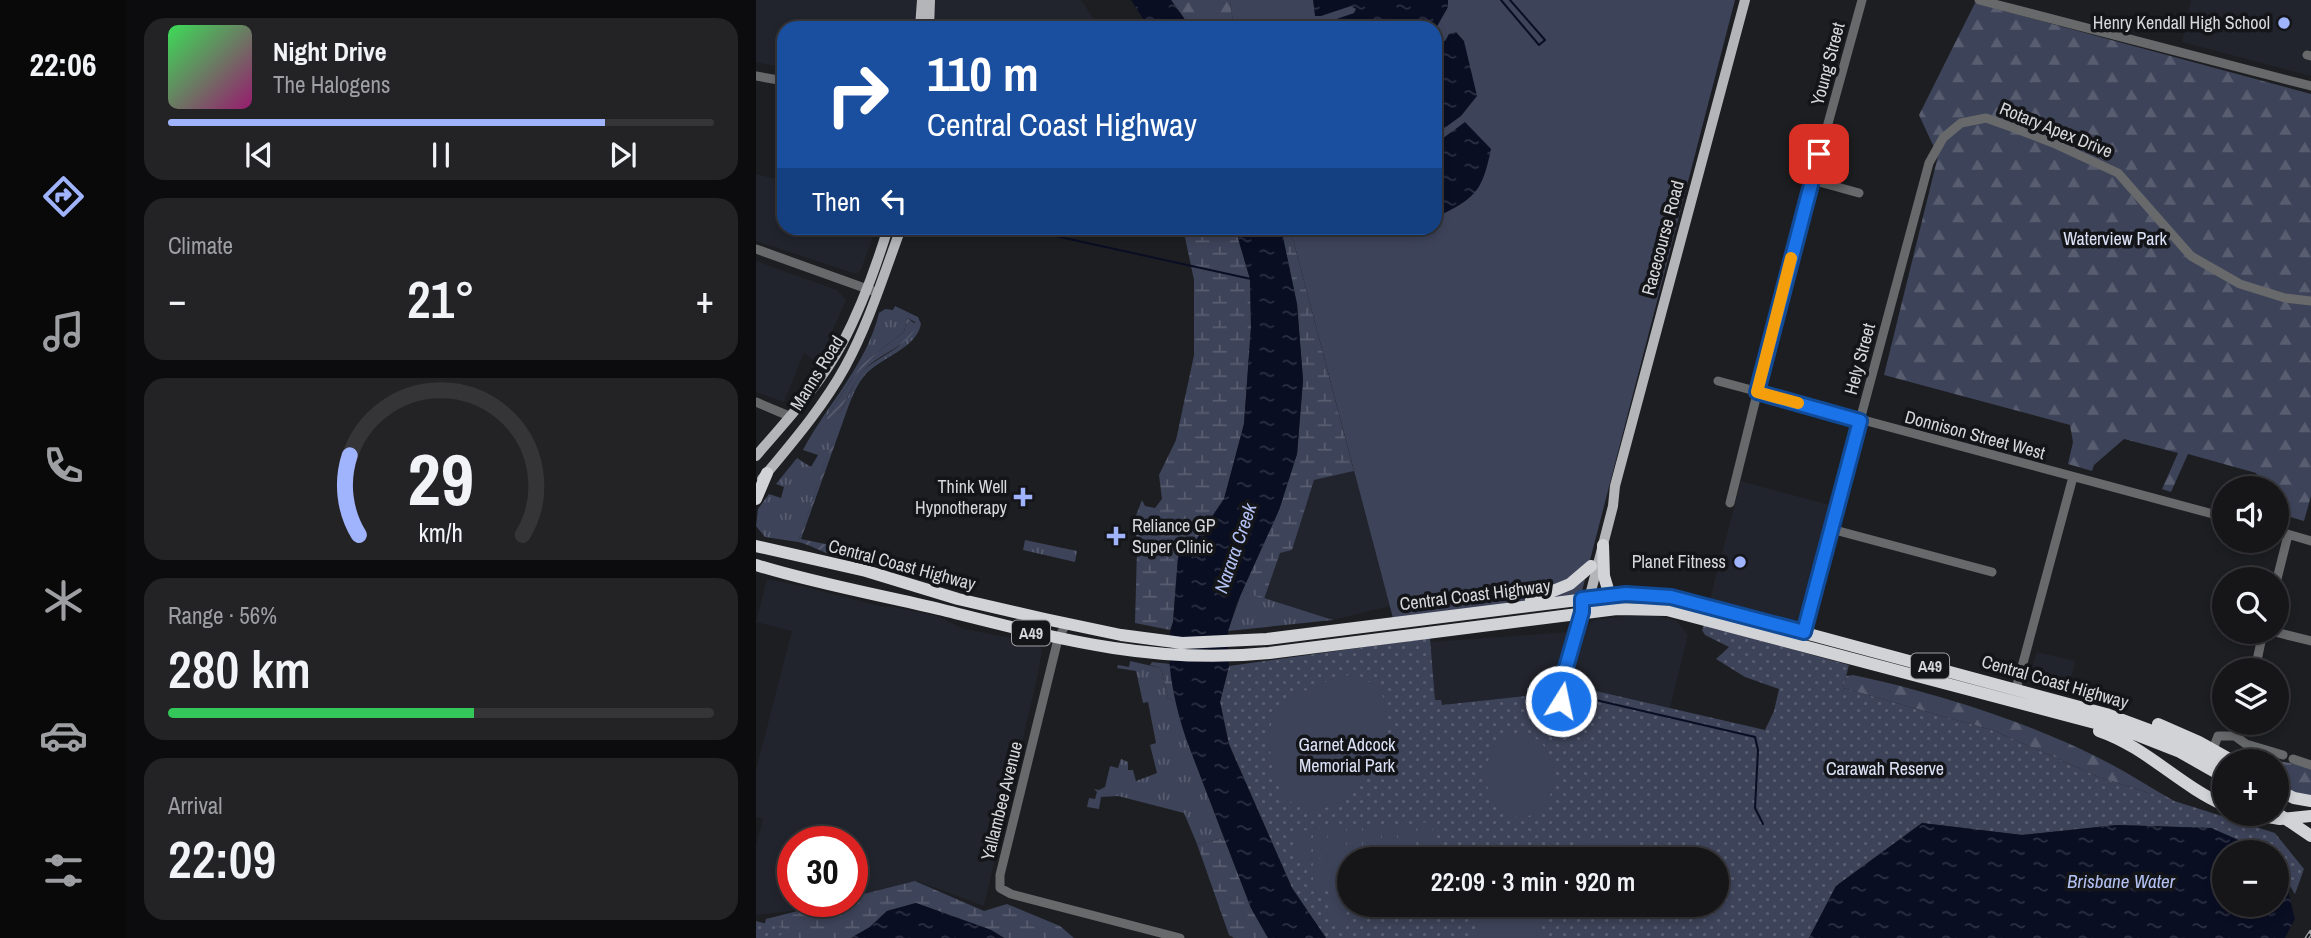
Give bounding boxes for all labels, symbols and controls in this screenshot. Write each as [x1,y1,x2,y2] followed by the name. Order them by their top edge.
[2093,10,2270,35] place label: Henry Kendall High School
[2276,15,2292,31] marker: Henry Kendall High School
[1804,20,1851,108] street label: Young Street
[273,34,387,69] text: Night Drive
[927,40,1039,106] text: 110 m
[29,43,97,86] text: 22:06
[812,49,903,140] icon: right
[273,69,390,100] text: The Halogens
[1996,96,2116,164] street label: Rotary Apex Drive
[927,103,1197,146] text: Central Coast Highway
[1789,124,1849,184] pin
[1800,135,1838,173] icon: arrive
[240,136,278,174] icon: previous
[422,136,460,174] icon: pause
[604,136,642,174] icon: next
[39,172,88,221] icon: directions
[1635,178,1690,298] street label: Racecourse Road
[875,182,913,220] icon: left
[812,184,861,219] text: Then
[2063,226,2167,251] park label: Waterview Park
[168,230,233,261] text: Climate
[407,264,475,334] text: 21°
[168,274,186,325] text: −
[696,274,714,325] text: +
[39,307,88,356] icon: music
[1838,320,1881,397] street label: Hely Street
[784,331,849,415] street label: Manns Road
[1902,404,2048,465] street label: Donnison Street West
[408,430,474,528] text: 29
[39,441,88,490] icon: phone
[915,474,1008,520] place label: Think Well Hypnotherapy
[2212,476,2289,917] map controls
[2212,476,2289,553] button: sound
[1013,487,1033,507] marker: Think Well Hypnotherapy
[1207,498,1263,596] water label: Narara Creek
[1132,513,1216,559] place label: Reliance GP Super Clinic
[419,516,463,550] text: km/h
[1106,526,1126,546] marker: Reliance GP Super Clinic
[826,533,979,596] street label: Central Coast Highway
[1632,549,1726,574] place label: Planet Fitness
[1732,554,1748,570] marker: Planet Fitness
[2212,567,2289,644] button: search
[1398,573,1552,616] street label: Central Coast Highway
[39,576,88,625] icon: climate
[168,600,277,631] text: Range · 56%
[1012,620,1050,646] road number: A49
[168,634,311,704] text: 280 km
[1979,649,2132,715] street label: Central Coast Highway
[1911,653,1949,678] road number: A49
[2212,658,2289,735] button: layers
[1524,664,1598,738] position arrow
[39,711,88,760] icon: car
[1299,732,1396,778] park label: Garnet Adcock Memorial Park
[975,739,1028,863] street label: Yallambee Avenue
[2212,749,2289,826] button: +
[1826,756,1944,781] park label: Carawah Reserve
[168,790,223,821] text: Arrival
[168,824,276,894] text: 22:09
[777,826,868,917] speed limit sign: 30
[2212,840,2289,917] button: −
[39,846,88,895] icon: filters
[1431,864,1635,899] text: 22:09 · 3 min · 920 m
[2067,868,2176,894] water label: Brisbane Water

